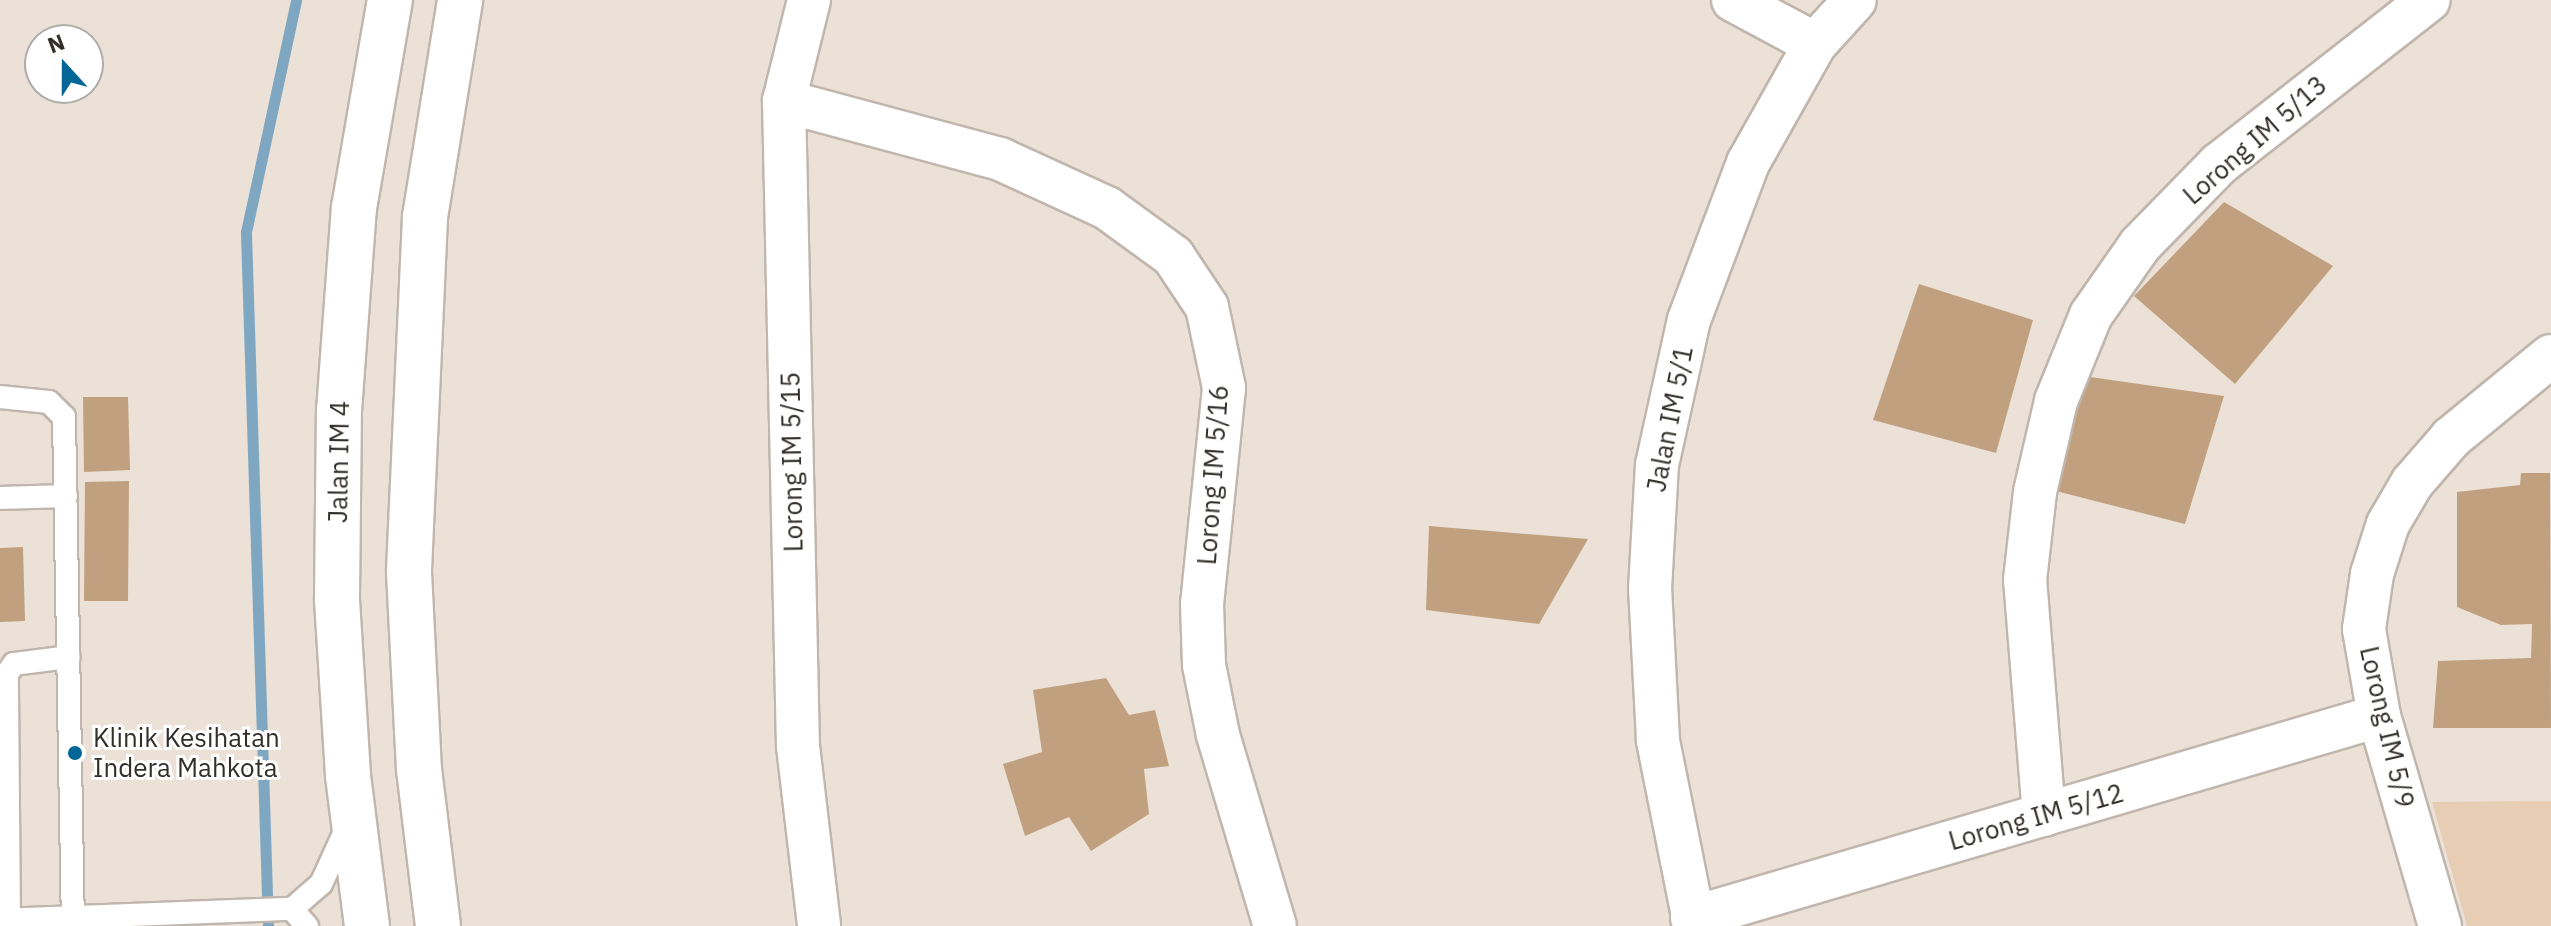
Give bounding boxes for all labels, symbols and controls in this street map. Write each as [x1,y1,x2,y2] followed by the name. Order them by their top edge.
[24,24,104,104] north arrow
[43,27,69,59] text: N
[2177,69,2333,211] street label: Lorong IM 5/13
[1641,343,1699,495] street label: Jalan IM 5/1
[775,372,809,552] street label: Lorong IM 5/15
[1191,384,1235,566] street label: Lorong IM 5/16
[322,401,356,523] street label: Jalan IM 4
[2353,643,2421,811] street label: Lorong IM 5/9
[93,722,280,784] place label: Klinik Kesihatan Indera Mahkota
[64,742,86,764] marker: Klinik Kesihatan Indera Mahkota
[1945,777,2127,857] street label: Lorong IM 5/12

